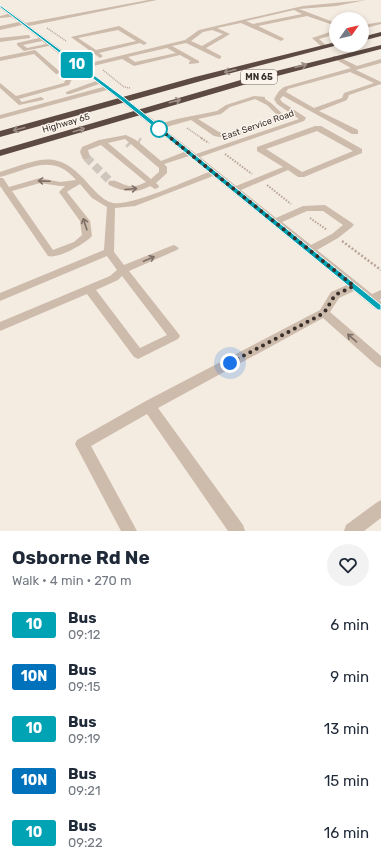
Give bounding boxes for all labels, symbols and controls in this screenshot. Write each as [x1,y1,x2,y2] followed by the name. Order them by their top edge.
[329,12,369,52] north arrow
[329,12,369,52] map controls
[59,52,95,78] line badge: 10
[69,56,85,73] text: 10
[294,62,307,69] one-way arrow
[224,68,237,75] one-way arrow
[241,70,277,84] road number: MN 65
[169,97,182,104] one-way arrow
[221,108,295,142] street label: East Service Road
[41,111,91,135] street label: Highway 65
[150,120,168,138] unlabelled marker
[12,126,25,133] one-way arrow
[73,126,86,133] one-way arrow
[38,177,51,185] one-way arrow
[124,185,137,192] one-way arrow
[81,217,88,230] one-way arrow
[142,254,154,262] one-way arrow
[347,334,358,343] one-way arrow
[220,353,240,373] your location
[327,544,369,586] button: heart
[12,546,150,569] text: Osborne Rd Ne
[12,573,132,588] text: Walk · 4 min · 270 m
[68,609,96,627] text: Bus
[26,616,42,633] text: 10
[330,616,369,634] text: 6 min
[68,627,101,642] text: 09:12
[68,661,96,679] text: Bus
[21,668,47,685] text: 10N
[330,668,369,686] text: 9 min
[68,679,101,694] text: 09:15
[68,713,96,731] text: Bus
[26,720,42,737] text: 10
[324,720,369,738] text: 13 min
[68,731,101,746] text: 09:19
[68,765,96,783] text: Bus
[21,772,47,789] text: 10N
[324,772,369,790] text: 15 min
[68,783,101,798] text: 09:21
[68,817,96,835] text: Bus
[26,824,42,841] text: 10
[324,824,369,842] text: 16 min
[68,835,103,850] text: 09:22

